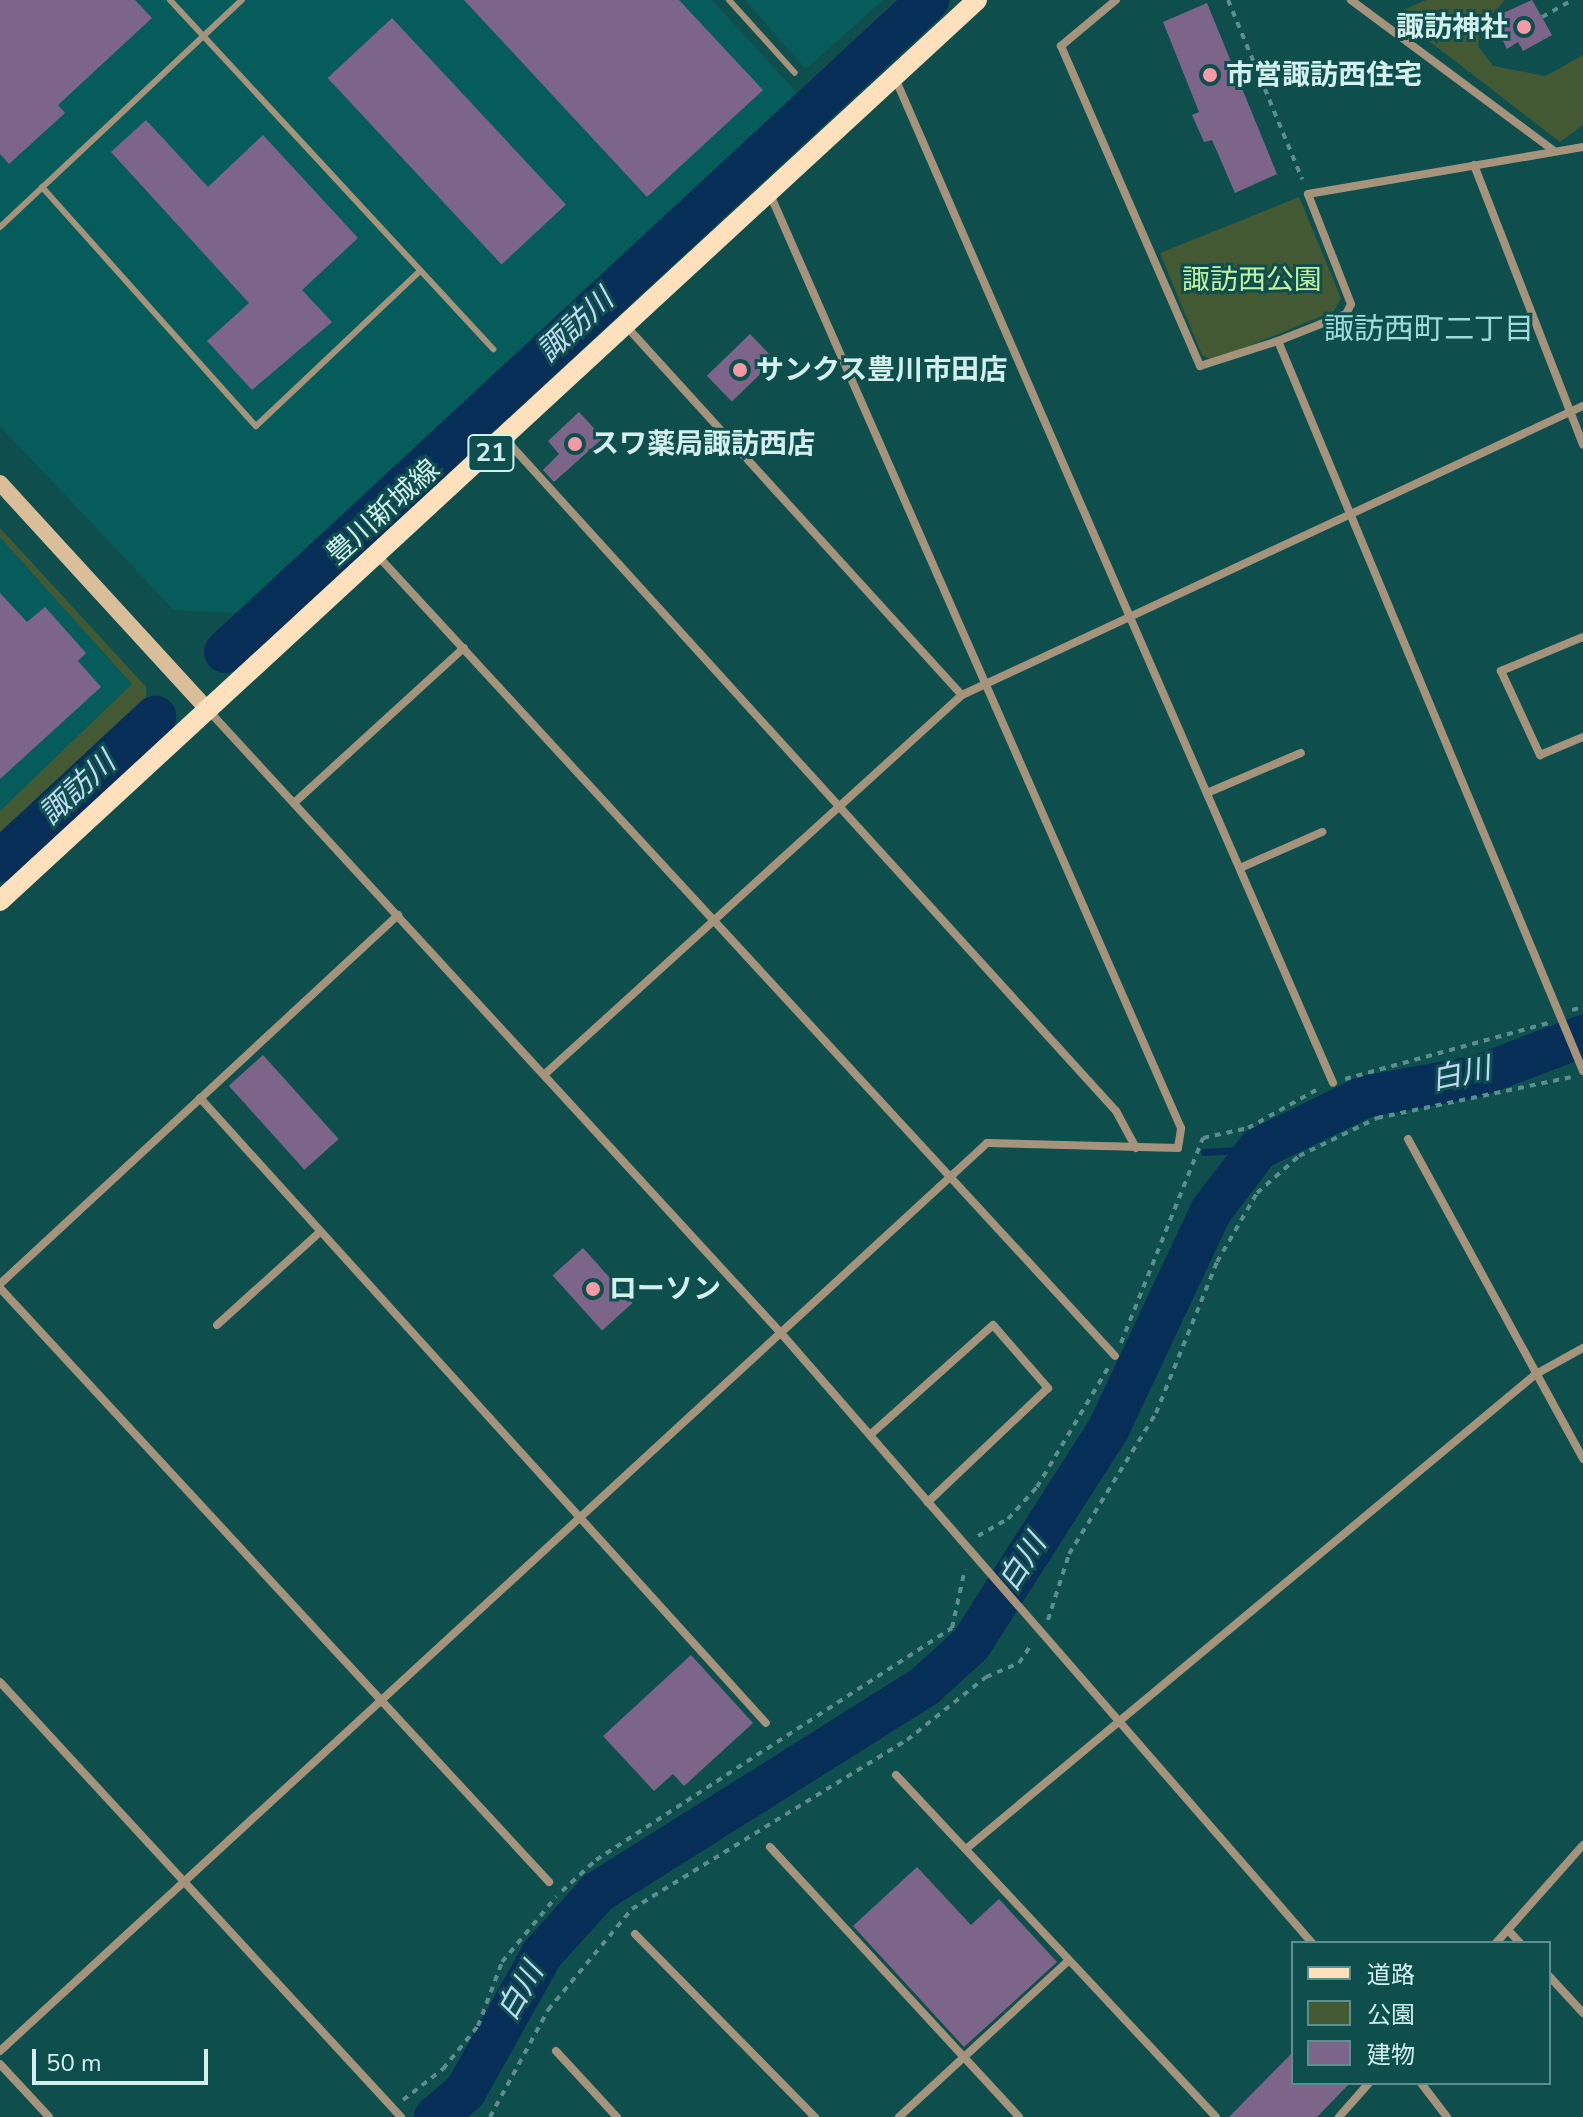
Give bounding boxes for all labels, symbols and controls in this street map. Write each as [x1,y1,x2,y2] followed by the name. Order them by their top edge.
[1396,10,1508,44] place label: 諏訪神社
[1515,18,1533,36] marker: 諏訪神社
[1226,58,1422,92] place label: 市営諏訪西住宅
[1201,66,1219,84] marker: 市営諏訪西住宅
[1182,263,1322,297] park label: 諏訪西公園
[531,282,621,370] water label: 諏訪川
[1324,312,1534,348] district label: 諏訪西町二丁目
[756,353,1008,387] place label: サンクス豊川市田店
[731,361,749,379] marker: サンクス豊川市田店
[591,427,815,461] place label: スワ薬局諏訪西店
[467,431,515,475] road number: 21
[566,435,584,453] marker: スワ薬局諏訪西店
[320,453,446,571] street label: 豊川新城線
[33,745,123,833] water label: 諏訪川
[1428,1051,1494,1099] water label: 白川
[609,1272,721,1306] place label: ローソン
[584,1280,602,1298] marker: ローソン
[992,1528,1054,1598] water label: 白川
[1291,1941,1551,2085] legend
[490,1957,552,2027] water label: 白川
[1367,1959,1415,1991] text: 道路
[1367,1999,1415,2031] text: 公園
[36,2033,212,2083] scale bar
[1367,2039,1415,2071] text: 建物
[46,2047,102,2079] text: 50 m

